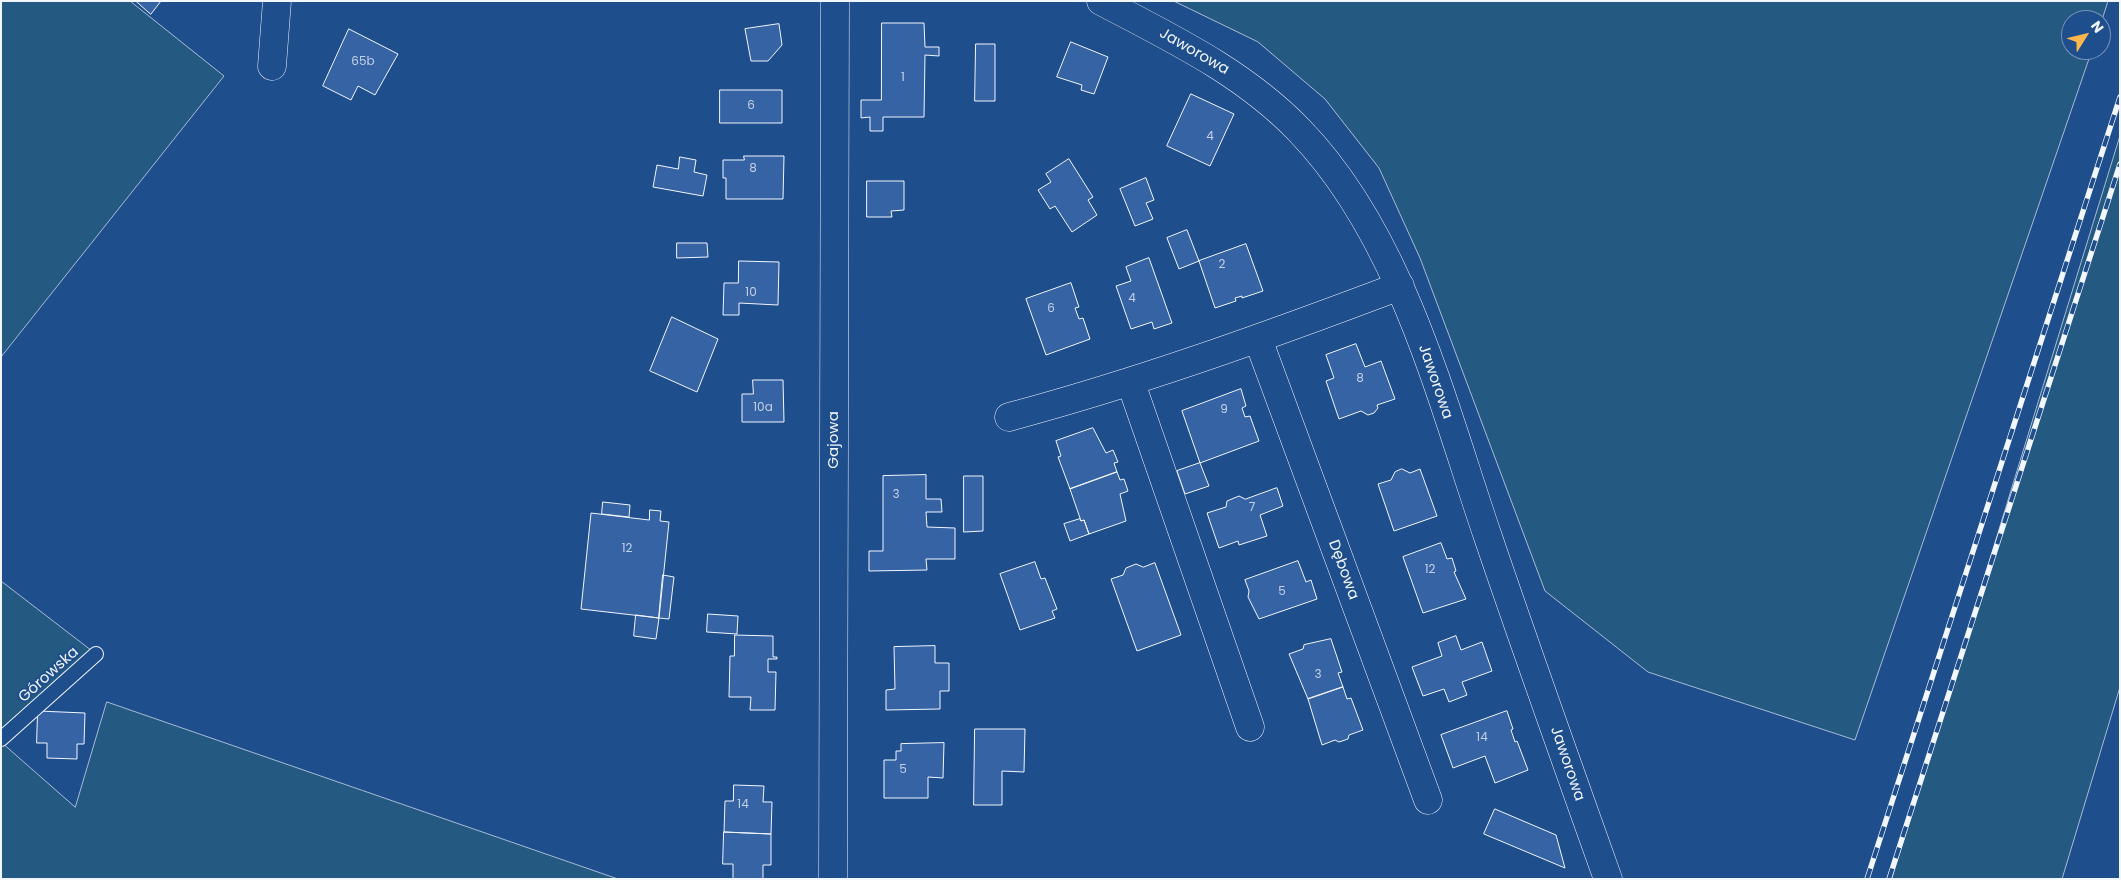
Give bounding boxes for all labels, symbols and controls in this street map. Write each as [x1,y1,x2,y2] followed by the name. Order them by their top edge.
[2061,10,2111,60] north arrow
[2086,17,2109,37] text: N
[1156,25,1232,79] street label: Jaworowa
[351,55,375,69] house number: 65b
[901,71,905,85] house number: 1
[747,99,755,113] house number: 6
[1206,130,1214,144] house number: 4
[749,162,757,176] house number: 8
[1219,258,1225,272] house number: 2
[745,286,757,300] house number: 10
[1128,292,1136,306] house number: 4
[1047,302,1055,316] house number: 6
[1414,342,1456,422] street label: Jaworowa
[1356,372,1364,386] house number: 8
[753,401,773,415] house number: 10a
[1220,403,1228,417] house number: 9
[825,411,843,469] street label: Gajowa
[892,488,900,502] house number: 3
[1249,501,1255,515] house number: 7
[1324,538,1362,602] street label: Dębowa
[622,542,632,556] house number: 12
[1425,563,1435,577] house number: 12
[1278,585,1286,599] house number: 5
[15,643,83,707] street label: Górowska
[1314,668,1322,682] house number: 3
[1546,724,1588,804] street label: Jaworowa
[1476,731,1488,745] house number: 14
[899,763,907,777] house number: 5
[737,798,749,812] house number: 14

